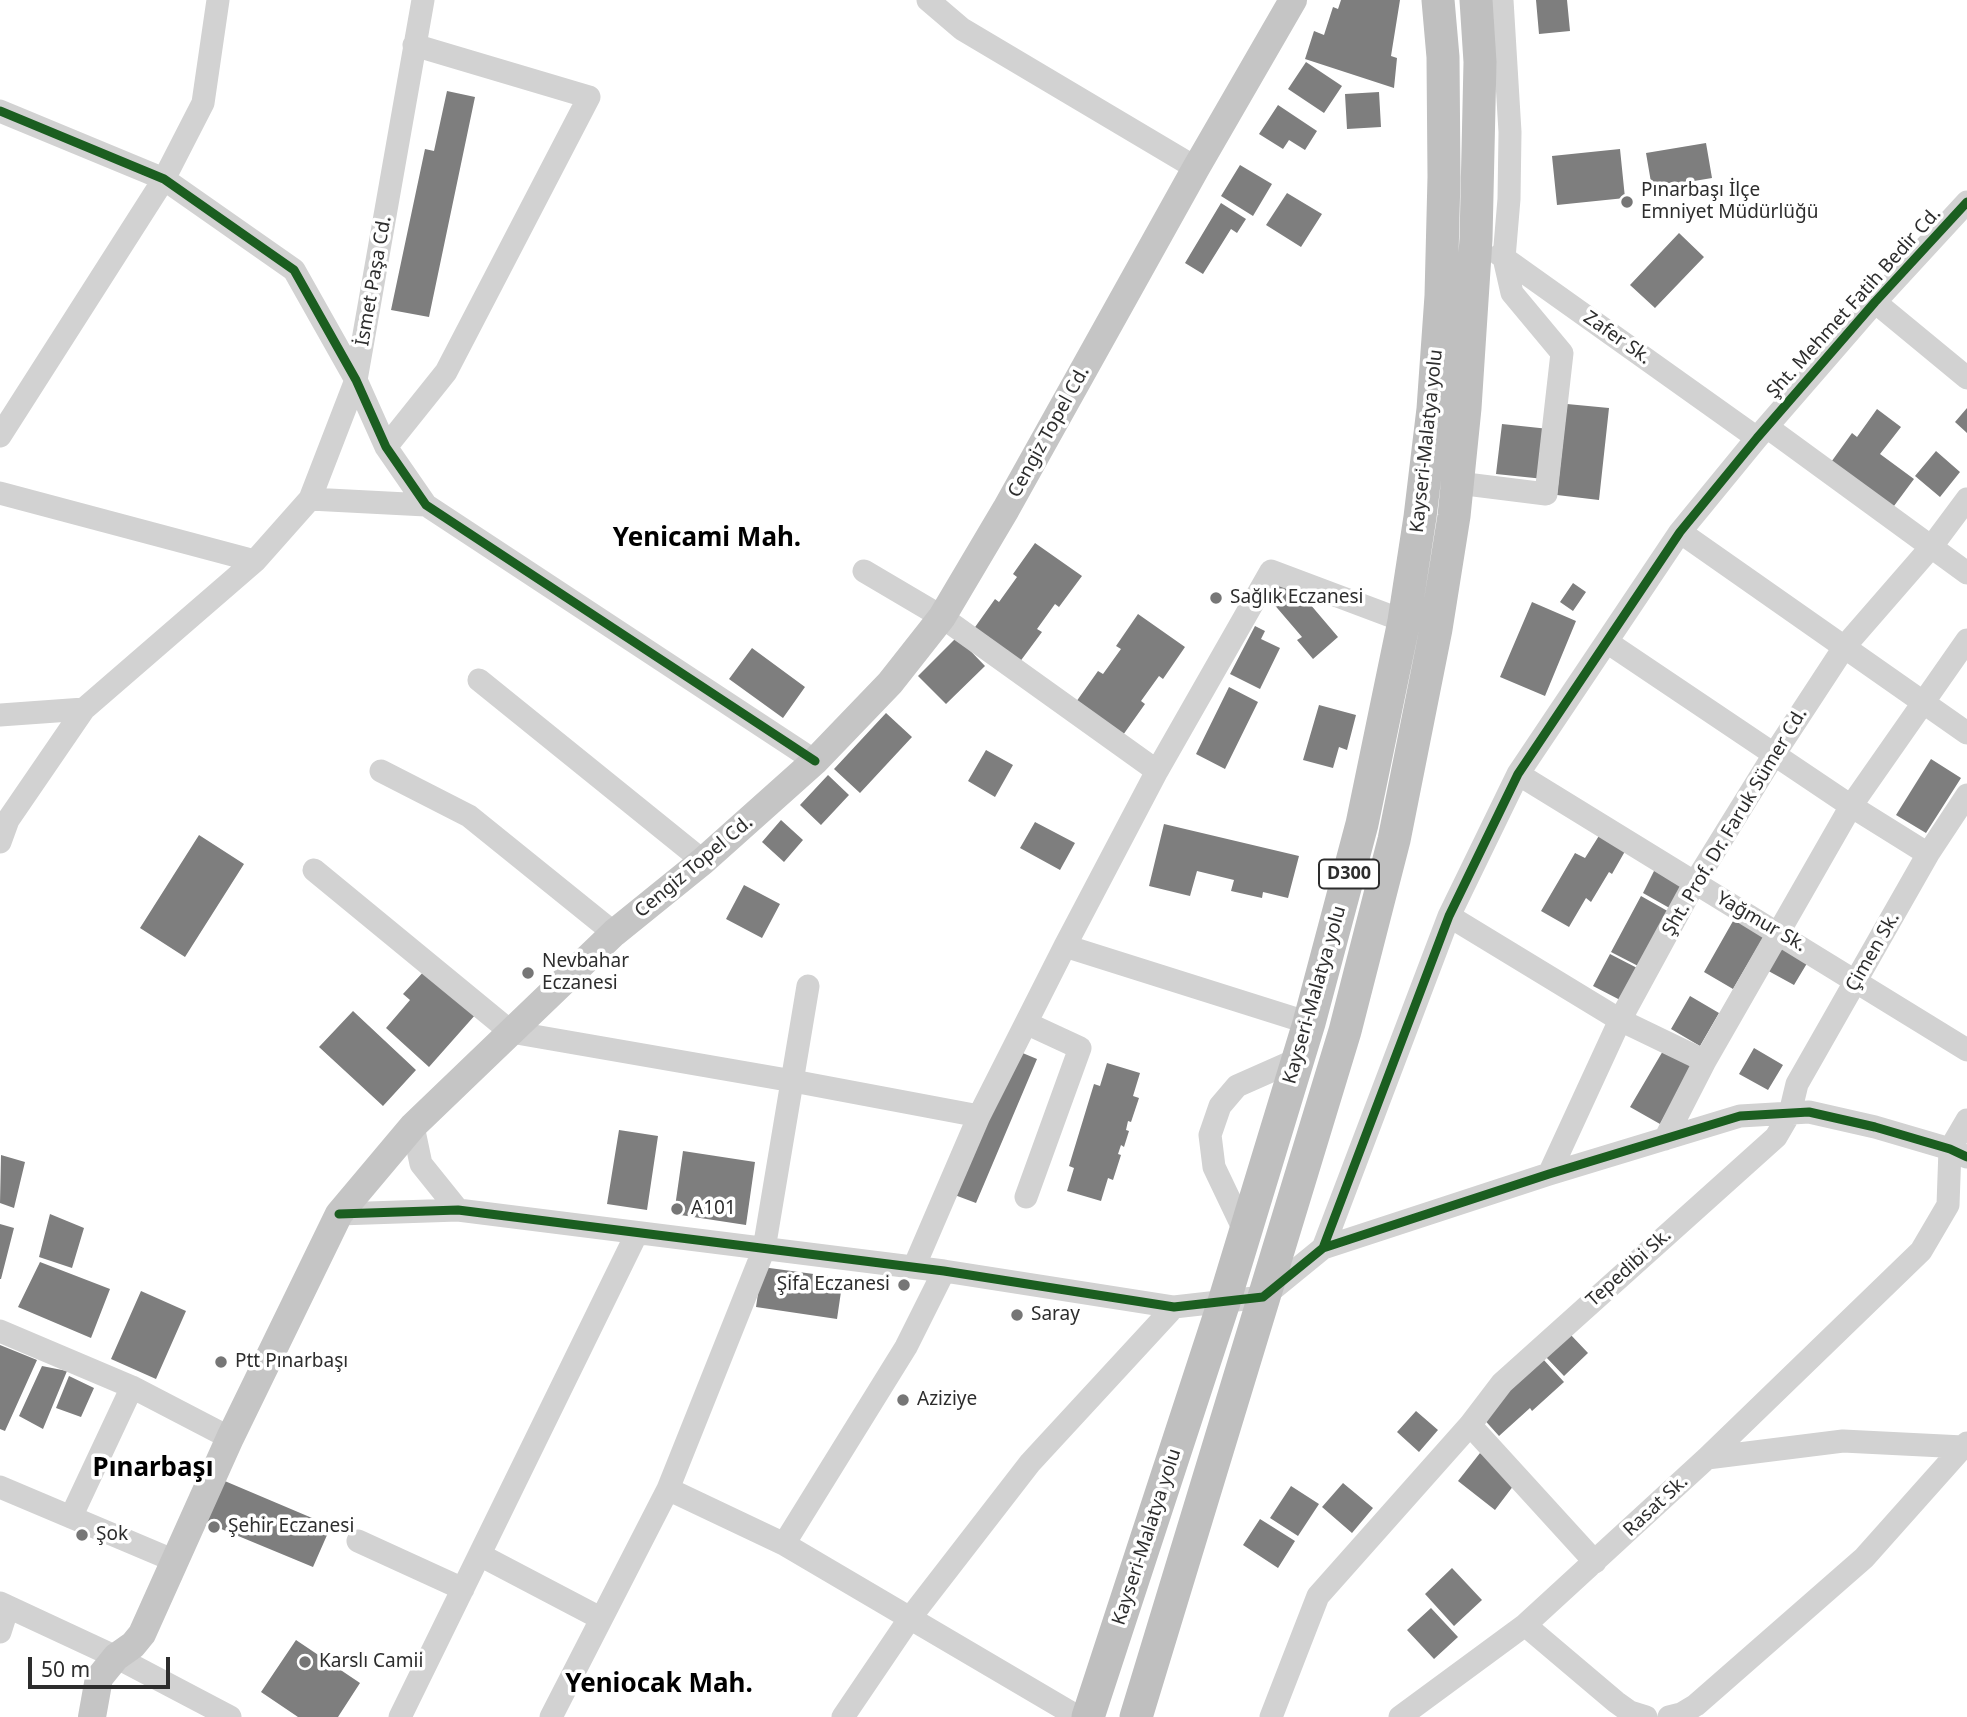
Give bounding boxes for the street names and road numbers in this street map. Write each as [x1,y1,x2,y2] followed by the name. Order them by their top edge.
[1762,203,1946,403] street label: Şht. Mehmet Fatih Bedir Cd.
[351,214,397,348] street label: İsmet Paşa Cd.
[1579,307,1655,369] street label: Zafer Sk.
[1406,348,1448,534] street label: Kayseri-Malatya yolu
[1003,362,1095,502] street label: Cengiz Topel Cd.
[1658,704,1812,940] street label: Şht. Prof. Dr. Faruk Sümer Cd.
[630,811,758,923] street label: Cengiz Topel Cd.
[1319,860,1379,888] road number: D300
[1712,887,1810,957] street label: Yağmur Sk.
[1279,903,1351,1087] street label: Kayseri-Malatya yolu
[1841,908,1905,996] street label: Çimen Sk.
[1582,1224,1676,1312] street label: Tepedibi Sk.
[1108,1446,1186,1628] street label: Kayseri-Malatya yolu
[1619,1470,1693,1542] street label: Rasat Sk.

